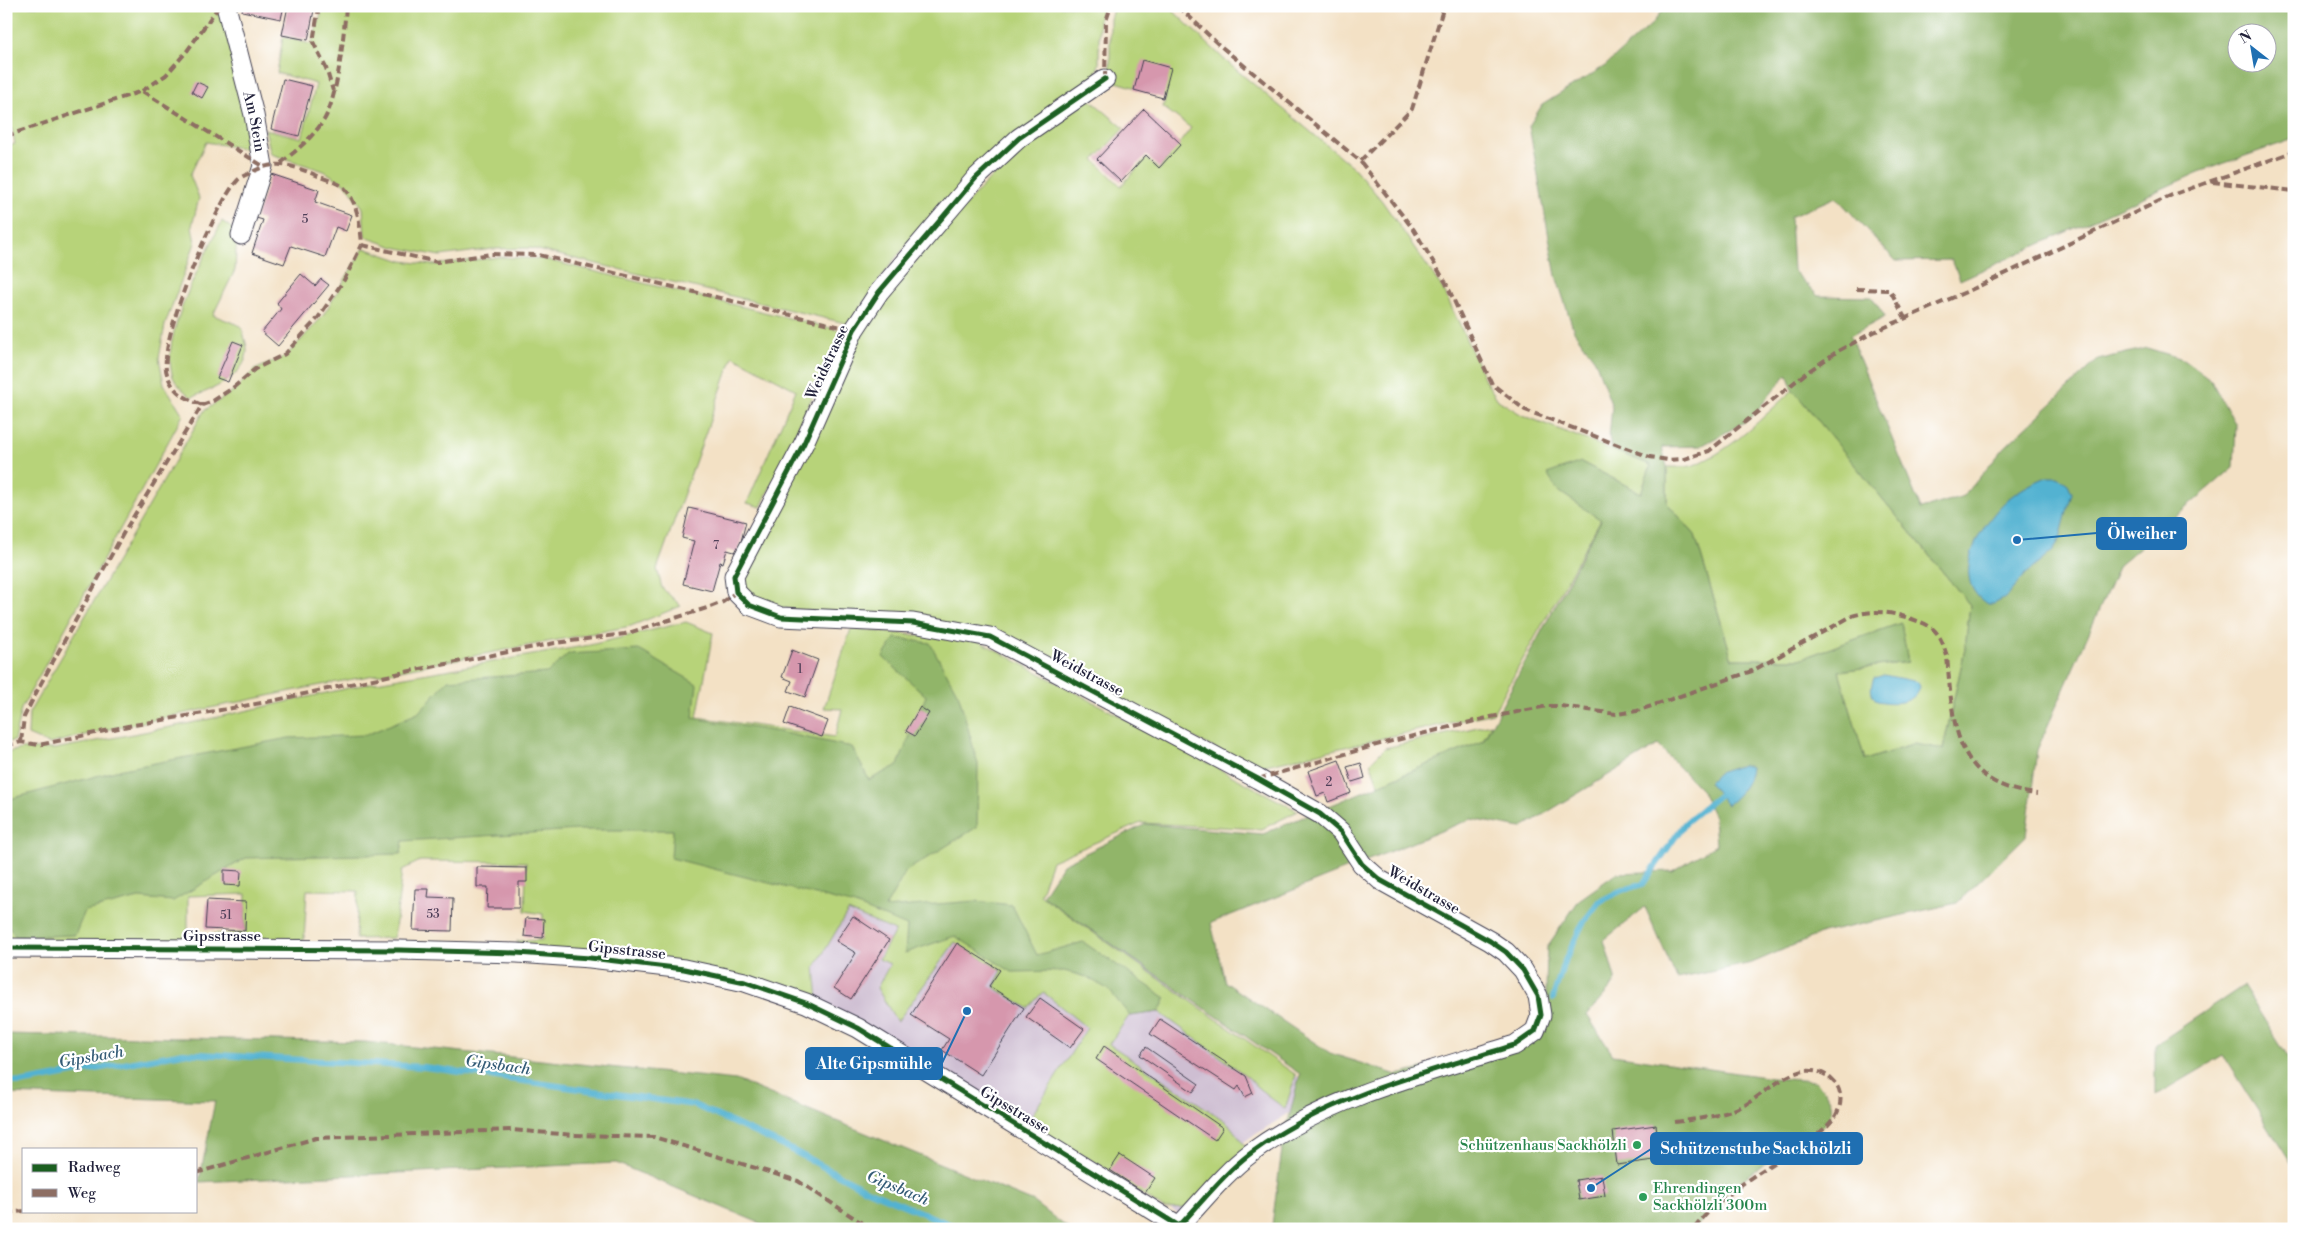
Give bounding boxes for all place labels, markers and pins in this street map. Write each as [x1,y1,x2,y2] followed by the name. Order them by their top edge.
[2097,518,2186,549] callout: Ölweiher
[806,1048,942,1079] callout: Alte Gipsmühle
[1651,1133,1862,1164] callout: Schützenstube Sackhölzli
[1460,1136,1627,1155] place label: Schützenhaus Sackhölzli
[1631,1139,1643,1151] marker: Schützenhaus Sackhölzli
[1653,1179,1767,1215] place label: Ehrendingen Sackhölzli 300m
[1637,1191,1649,1203] marker: Ehrendingen Sackhölzli 300m

